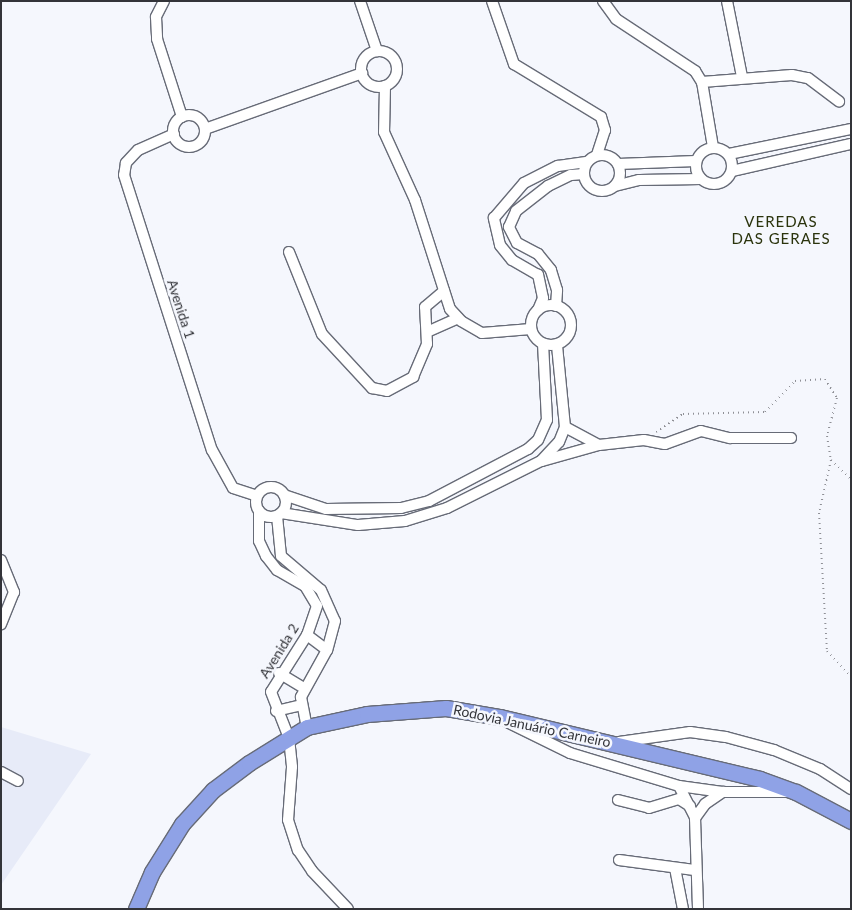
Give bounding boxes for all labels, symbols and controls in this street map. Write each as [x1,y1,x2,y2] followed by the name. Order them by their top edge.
[730,212,832,247] district label: VEREDAS DAS GERAES
[164,277,198,341] street label: Avenida 1
[256,621,302,681] street label: Avenida 2
[452,701,612,751] street label: Rodovia Januário Carneiro

